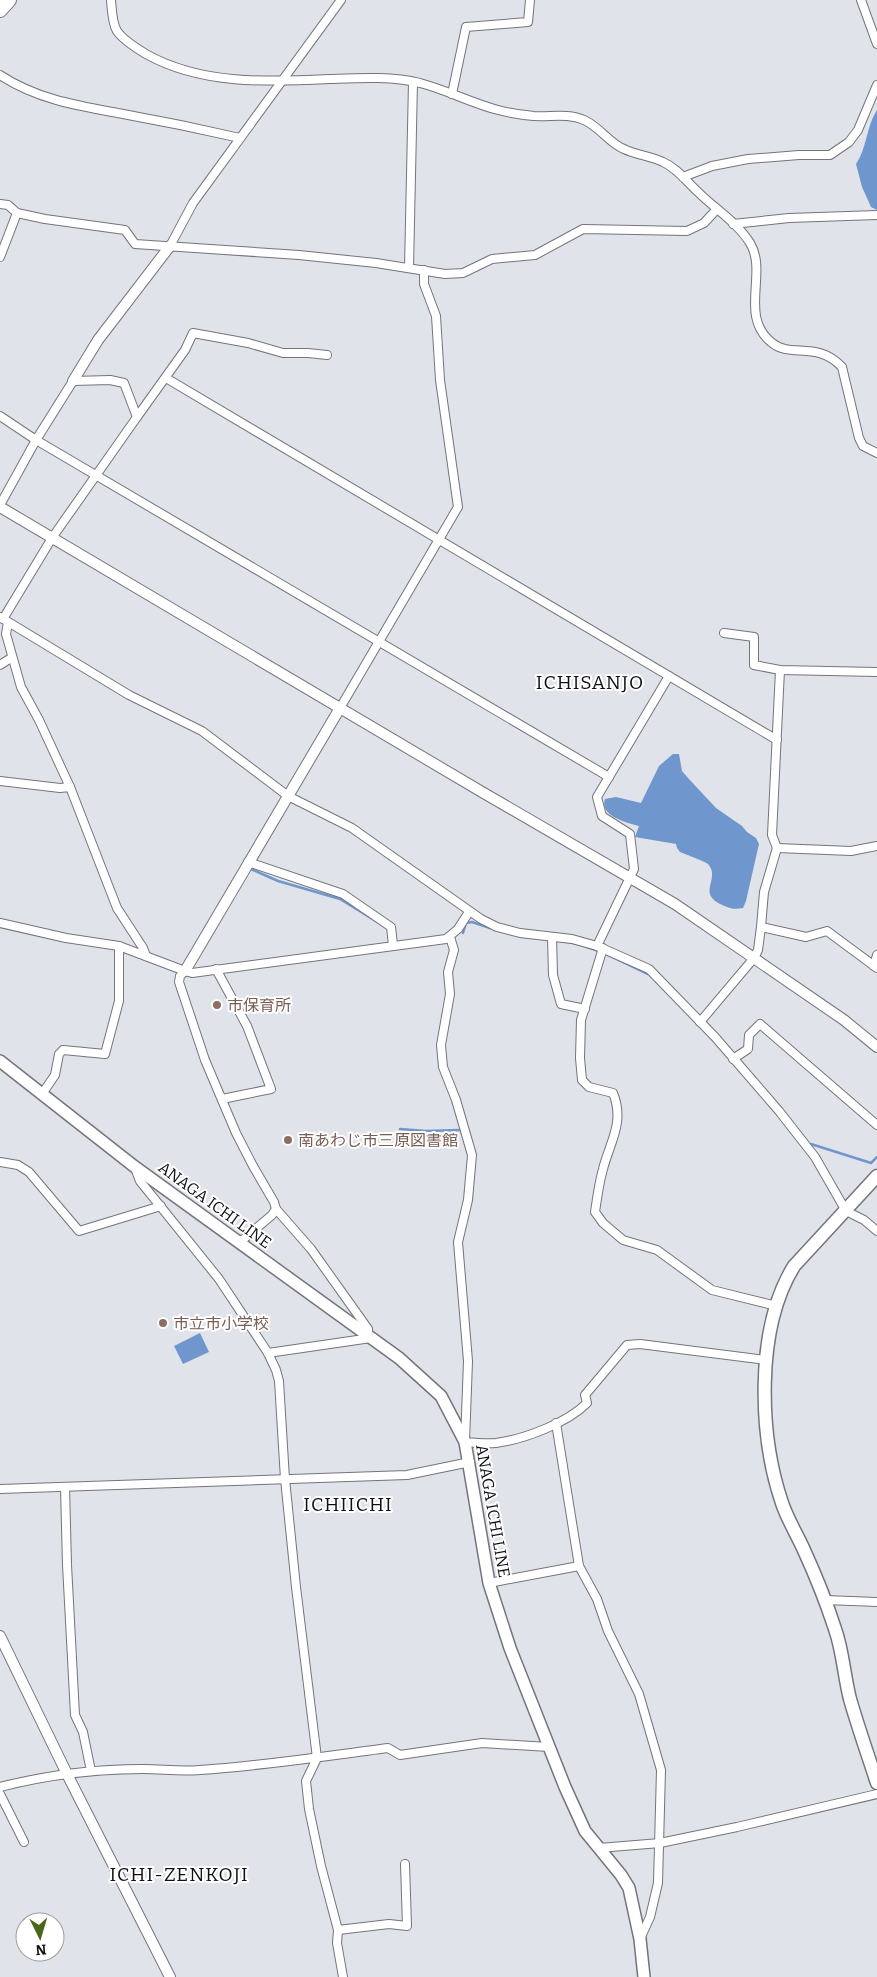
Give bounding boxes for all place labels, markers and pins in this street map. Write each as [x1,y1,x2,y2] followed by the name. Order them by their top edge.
[227,996,291,1015] place label: 市保育所
[211,999,223,1011] marker: 市保育所
[298,1131,458,1150] place label: 南あわじ市三原図書館
[282,1134,294,1146] marker: 南あわじ市三原図書館
[173,1314,269,1333] place label: 市立市小学校
[157,1317,169,1329] marker: 市立市小学校

